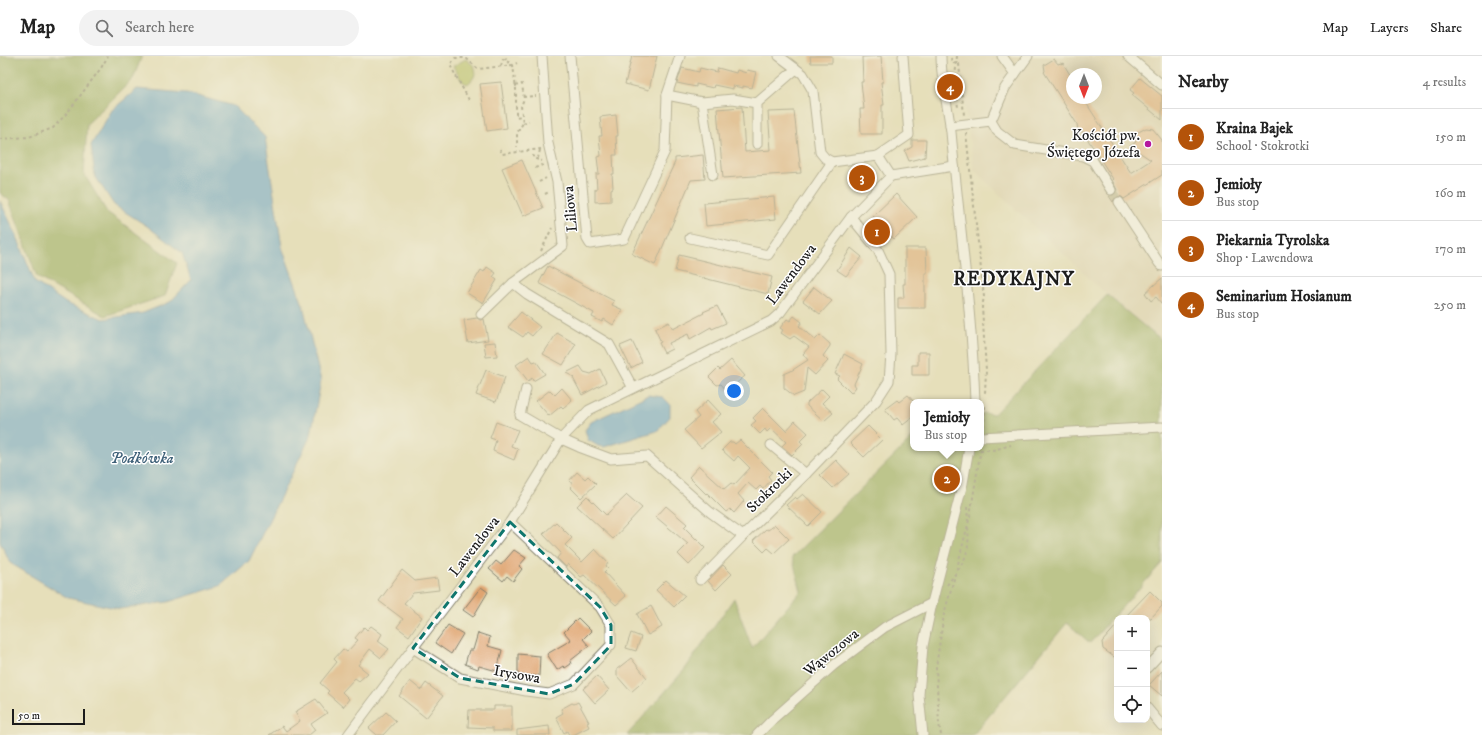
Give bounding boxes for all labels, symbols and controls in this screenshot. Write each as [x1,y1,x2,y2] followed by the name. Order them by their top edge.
[79,10,359,46] search box
[20,16,55,39] text: Map
[93,17,115,39] icon: search
[125,18,194,37] text: Search here
[1322,19,1348,37] text: Map
[1370,19,1408,37] text: Layers
[1430,19,1462,37] text: Share
[1066,68,1102,104] north arrow
[1178,71,1228,93] text: Nearby
[937,72,963,102] pin: 4
[1423,74,1466,90] text: 4 results
[1216,119,1293,138] text: Kraina Bajek
[1047,126,1141,162] place label: Kościół pw. Świętego Józefa
[1189,129,1193,145] text: 1
[1435,129,1466,145] text: 150 m
[1216,138,1309,154] text: School · Stokrotki
[1143,139,1153,149] marker: Kościół pw. Świętego Józefa
[849,163,875,193] pin: 3
[1216,175,1262,194] text: Jemioły
[559,184,582,233] street label: Liliowa
[1188,185,1194,201] text: 2
[1435,185,1466,201] text: 160 m
[1216,194,1259,210] text: Bus stop
[864,217,890,247] pin: 1
[1216,231,1329,250] text: Piekarnia Tyrolska
[762,240,821,309] street label: Lawendowa
[1189,241,1193,257] text: 3
[1435,241,1466,257] text: 170 m
[1216,250,1313,266] text: Shop · Lawendowa
[953,268,1075,291] district label: REDYKAJNY
[1216,287,1352,306] text: Seminarium Hosianum
[1187,297,1195,313] text: 4
[1434,297,1466,313] text: 250 m
[1216,306,1259,322] text: Bus stop
[724,381,744,401] your location
[910,399,984,451] popup
[924,408,970,427] text: Jemioły
[924,427,967,443] text: Bus stop
[110,448,174,468] water label: Podkówka
[742,464,796,517] street label: Stokrotki
[934,464,960,494] pin: 2
[445,512,504,580] street label: Lawendowa
[1114,615,1150,723] map controls
[1114,615,1150,651] button: +
[799,624,863,681] street label: Wąwozowa
[1114,651,1150,687] button: −
[492,661,542,688] street label: Irysowa
[1114,687,1150,723] button: locate
[12,707,85,726] scale bar
[18,709,40,723] text: 50 m

